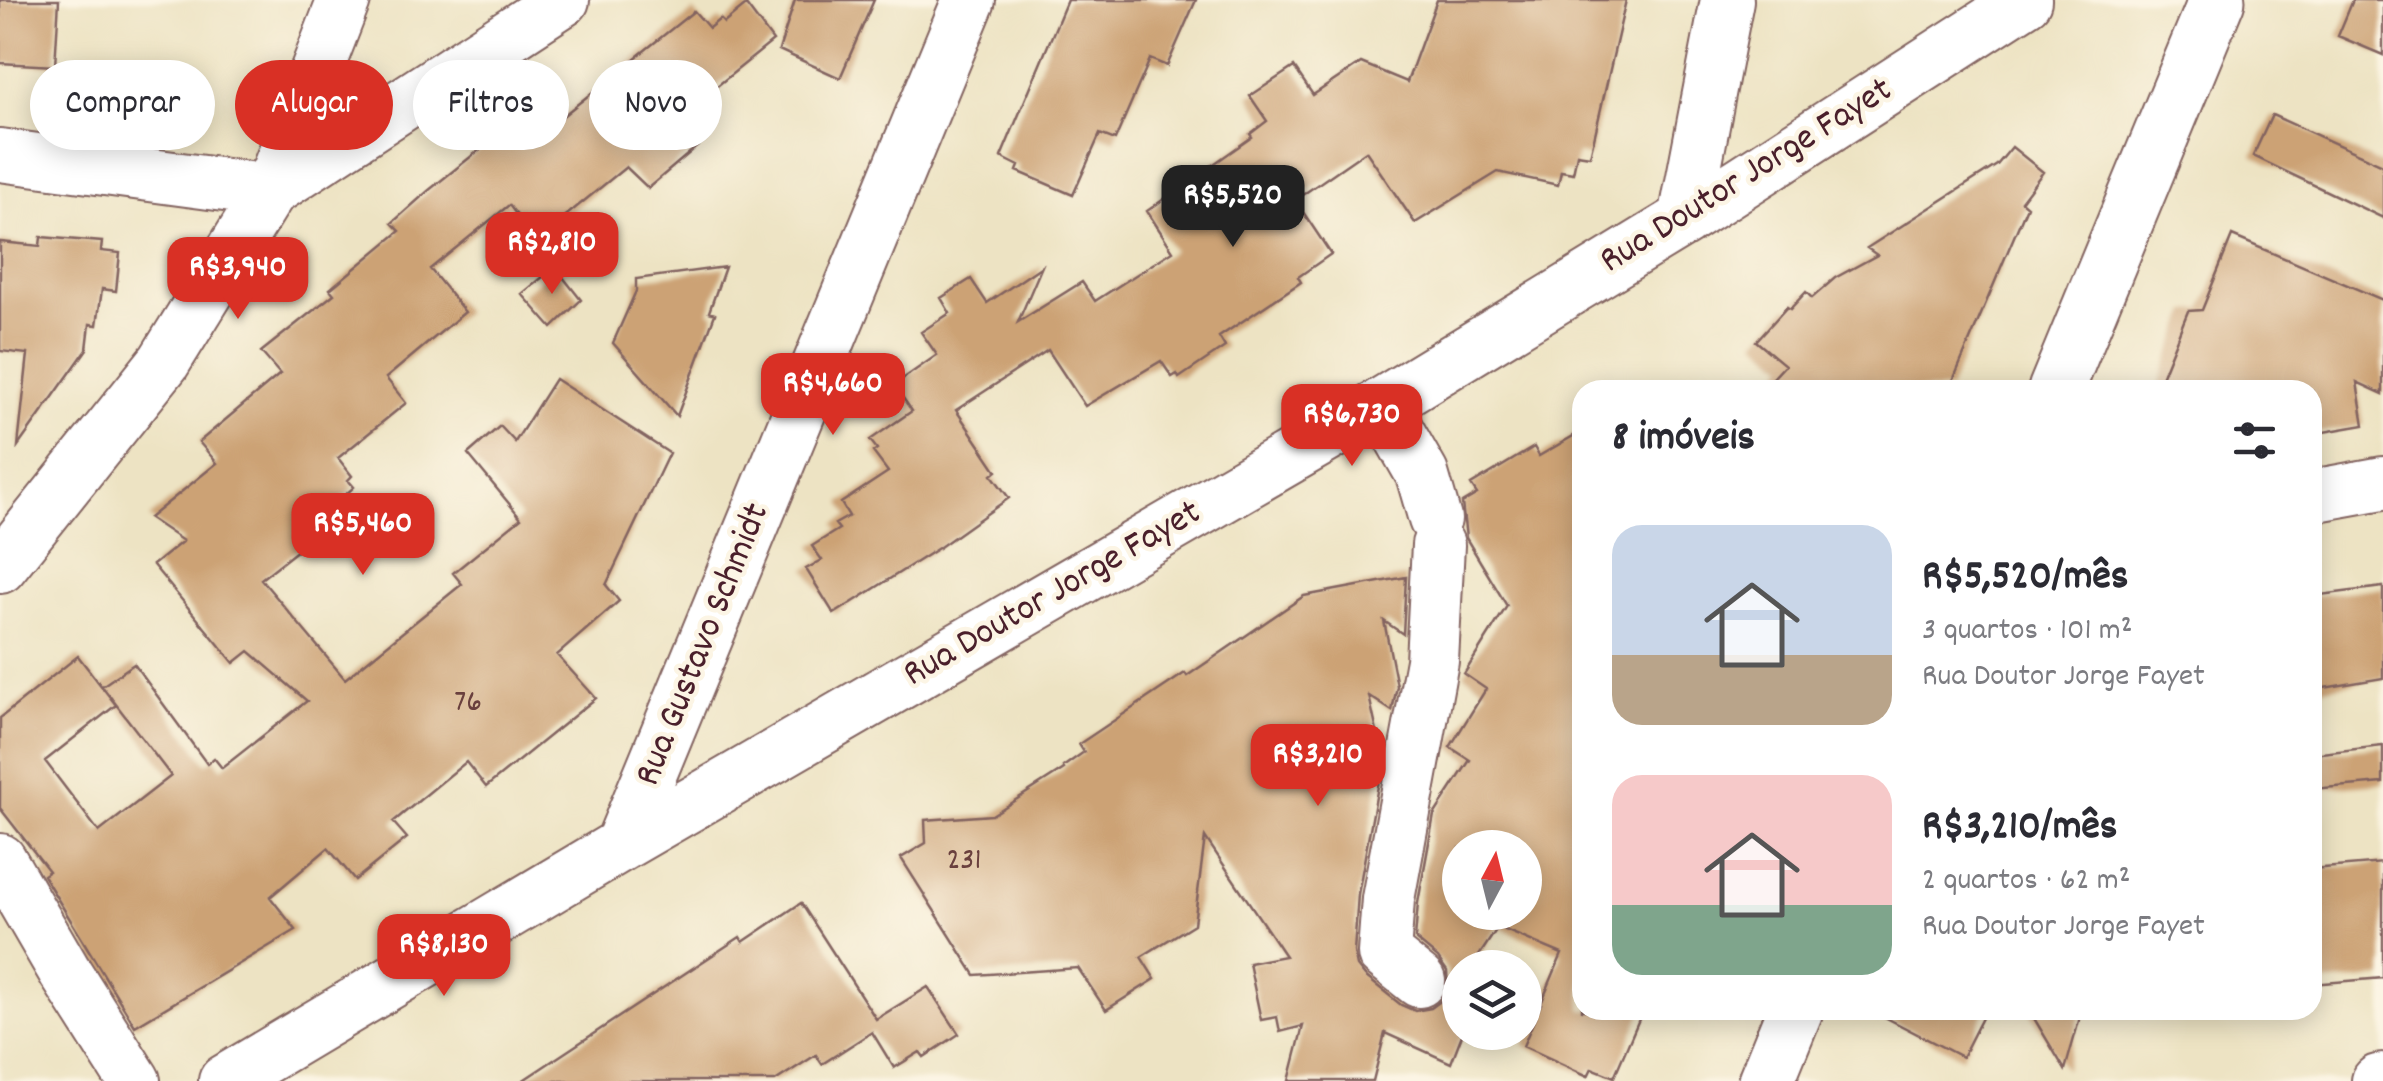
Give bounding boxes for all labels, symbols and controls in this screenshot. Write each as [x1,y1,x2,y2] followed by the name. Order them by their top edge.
[30,60,215,150] chip: Comprar
[235,60,393,150] chip: Alugar
[413,60,569,150] chip: Filtros
[589,60,722,150] chip: Novo
[1590,65,1904,289] street label: Rua Doutor Jorge Fayet
[1141,165,1325,250] pin: R$5,520
[1184,174,1282,220] text: R$5,520
[460,212,644,297] pin: R$2,810
[507,221,597,267] text: R$2,810
[146,237,330,322] pin: R$3,940
[189,246,287,292] text: R$3,940
[741,353,925,438] pin: R$4,660
[783,362,883,408] text: R$4,660
[1260,384,1444,469] pin: R$6,730
[1303,393,1401,439] text: R$6,730
[1612,410,1755,470] text: 8 imóveis
[2227,413,2282,468] icon: filters
[894,487,1212,703] street label: Rua Doutor Jorge Fayet
[271,493,455,578] pin: R$5,460
[622,495,786,795] street label: Rua Gustavo Schmidt
[313,502,413,548] text: R$5,460
[1922,549,2128,609] text: R$5,520/mês
[1692,565,1812,685] icon: home
[1922,609,2132,655] text: 3 quartos · 101 m²
[1922,655,2205,701] text: Rua Doutor Jorge Fayet
[454,681,482,727] house number: 76
[1226,724,1410,809] pin: R$3,210
[1273,733,1363,779] text: R$3,210
[1922,799,2117,859] text: R$3,210/mês
[1692,815,1812,935] icon: home
[1442,830,1542,930] north arrow
[1442,830,1542,1050] map controls
[946,839,982,885] house number: 231
[1922,859,2130,905] text: 2 quartos · 62 m²
[1922,905,2205,951] text: Rua Doutor Jorge Fayet
[352,914,536,999] pin: R$8,130
[399,923,489,969] text: R$8,130
[1442,950,1542,1050] button: layers

